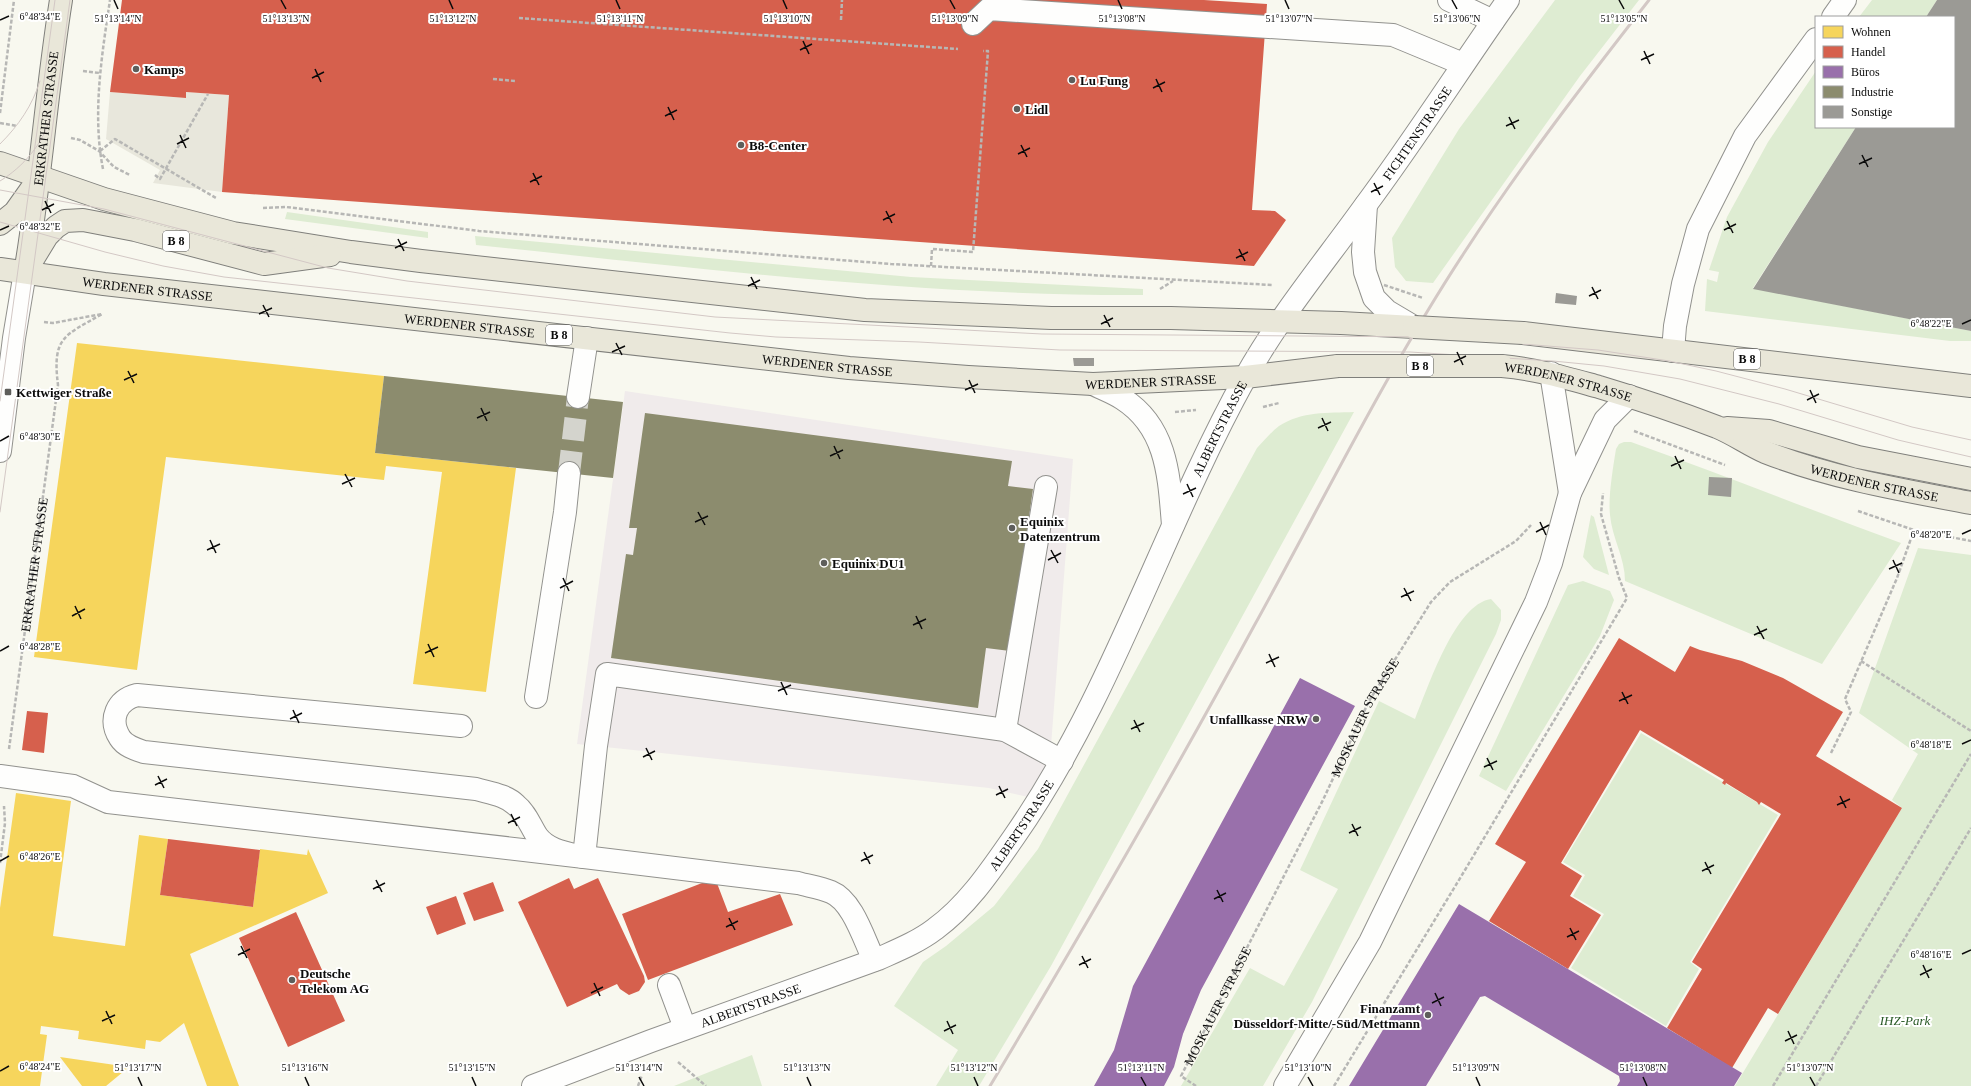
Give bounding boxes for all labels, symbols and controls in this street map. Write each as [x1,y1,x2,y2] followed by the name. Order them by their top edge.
[20,11,61,22] text: 6°48'34"E
[94,13,142,24] text: 51°13'14"N
[262,13,310,24] text: 51°13'13"N
[429,13,477,24] text: 51°13'12"N
[597,13,643,24] text: 51°13'11"N
[763,13,811,24] text: 51°13'10"N
[931,13,979,24] text: 51°13'09"N
[1098,13,1146,24] text: 51°13'08"N
[1265,13,1313,24] text: 51°13'07"N
[1433,13,1481,24] text: 51°13'06"N
[1600,13,1648,24] text: 51°13'05"N
[1815,16,1955,128] legend
[1851,25,1891,39] text: Wohnen
[1851,45,1886,59] text: Handel
[30,50,61,186] street label: ERKRATHER STRASSE
[144,62,184,77] place label: Kamps
[131,64,141,74] marker: Kamps
[1851,65,1880,79] text: Büros
[1080,73,1129,88] place label: Lu Fung
[1067,75,1077,85] marker: Lu Fung
[1379,83,1454,183] street label: FICHTENSTRASSE
[1851,85,1894,99] text: Industrie
[1025,102,1049,117] place label: Lidl
[1012,104,1022,114] marker: Lidl
[1851,105,1892,119] text: Sonstige
[749,138,807,153] place label: B8-Center
[736,140,746,150] marker: B8-Center
[20,221,61,232] text: 6°48'32"E
[163,231,189,251] road number: B 8
[81,273,214,304] street label: WERDENER STRASSE
[404,310,536,340] street label: WERDENER STRASSE
[1911,318,1952,329] text: 6°48'22"E
[546,325,572,345] road number: B 8
[1734,349,1760,369] road number: B 8
[761,351,893,379] street label: WERDENER STRASSE
[1407,356,1433,376] road number: B 8
[1504,359,1634,404] street label: WERDENER STRASSE
[1085,371,1217,392] street label: WERDENER STRASSE
[1189,378,1250,479] street label: ALBERTSTRASSE
[16,385,112,400] place label: Kettwiger Straße
[3,387,13,397] marker: Kettwiger Straße
[20,431,61,442] text: 6°48'30"E
[1809,461,1940,504] street label: WERDENER STRASSE
[17,496,50,633] street label: ERKRATHER STRASSE
[1020,514,1100,544] place label: Equinix Datenzentrum
[1007,523,1017,533] marker: Equinix Datenzentrum
[1911,529,1952,540] text: 6°48'20"E
[832,556,905,571] place label: Equinix DU1
[819,558,829,568] marker: Equinix DU1
[20,641,61,652] text: 6°48'28"E
[1327,655,1402,779] street label: MOSKAUER STRASSE
[1209,712,1308,727] place label: Unfallkasse NRW
[1311,714,1321,724] marker: Unfallkasse NRW
[1911,739,1952,750] text: 6°48'18"E
[986,777,1056,873] street label: ALBERTSTRASSE
[20,851,61,862] text: 6°48'26"E
[1180,944,1254,1068] street label: MOSKAUER STRASSE
[1911,949,1952,960] text: 6°48'16"E
[300,966,369,996] place label: Deutsche Telekom AG
[287,975,297,985] marker: Deutsche Telekom AG
[698,980,803,1030] street label: ALBERTSTRASSE
[1234,1001,1421,1031] place label: Finanzamt Düsseldorf-Mitte/-Süd/Mettmann
[1423,1010,1433,1020] marker: Finanzamt Düsseldorf-Mitte/-Süd/Mettmann
[1879,1013,1931,1028] park label: IHZ-Park
[20,1061,61,1072] text: 6°48'24"E
[114,1062,162,1073] text: 51°13'17"N
[281,1062,329,1073] text: 51°13'16"N
[448,1062,496,1073] text: 51°13'15"N
[615,1062,663,1073] text: 51°13'14"N
[783,1062,831,1073] text: 51°13'13"N
[950,1062,998,1073] text: 51°13'12"N
[1118,1062,1164,1073] text: 51°13'11"N
[1284,1062,1332,1073] text: 51°13'10"N
[1452,1062,1500,1073] text: 51°13'09"N
[1619,1062,1667,1073] text: 51°13'08"N
[1786,1062,1834,1073] text: 51°13'07"N

